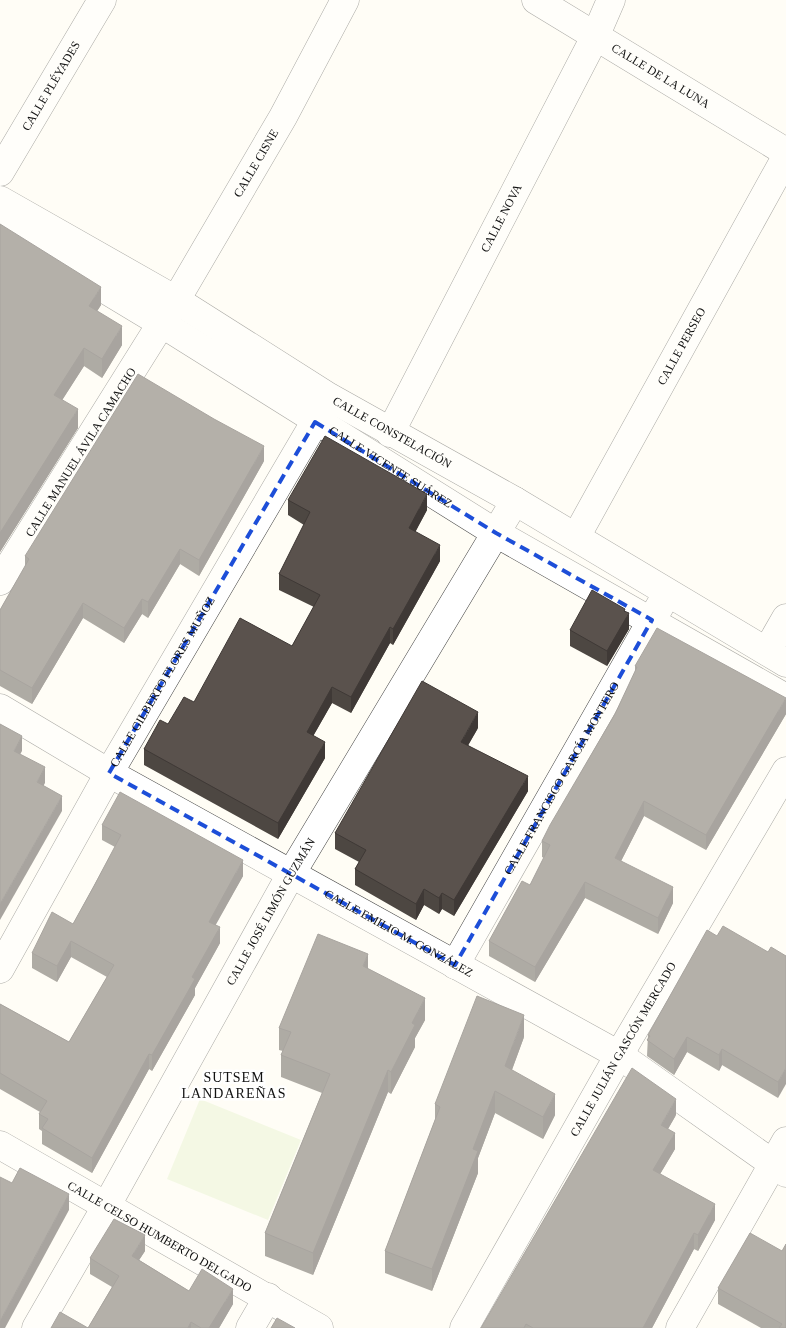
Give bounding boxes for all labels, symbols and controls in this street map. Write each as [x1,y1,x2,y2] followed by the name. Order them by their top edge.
[19,39,83,133] street label: CALLE PLÉYADES
[609,41,713,111] street label: CALLE DE LA LUNA
[231,127,281,200] street label: CALLE CISNE
[478,181,525,255] street label: CALLE NOVA
[654,305,709,387] street label: CALLE PERSEO
[23,365,139,539] street label: CALLE MANUEL ÁVILA CAMACHO
[330,394,454,471] street label: CALLE CONSTELACIÓN
[326,423,455,511] street label: CALLE VICENTE SUÁREZ
[107,594,218,769] street label: CALLE GILBERTO FLORES MUÑOZ
[501,679,622,877] street label: CALLE FRANCISCO GARCÍA MONTERO
[224,835,318,988] street label: CALLE JOSÉ LIMÓN GUZMÁN
[322,887,475,980] street label: CALLE EMILIO M. GONZÁLEZ
[567,959,679,1139] street label: CALLE JULIÁN GASCÓN MERCADO
[182,1070,286,1101] district label: SUTSEM LANDAREÑAS
[65,1178,255,1295] street label: CALLE CELSO HUMBERTO DELGADO

